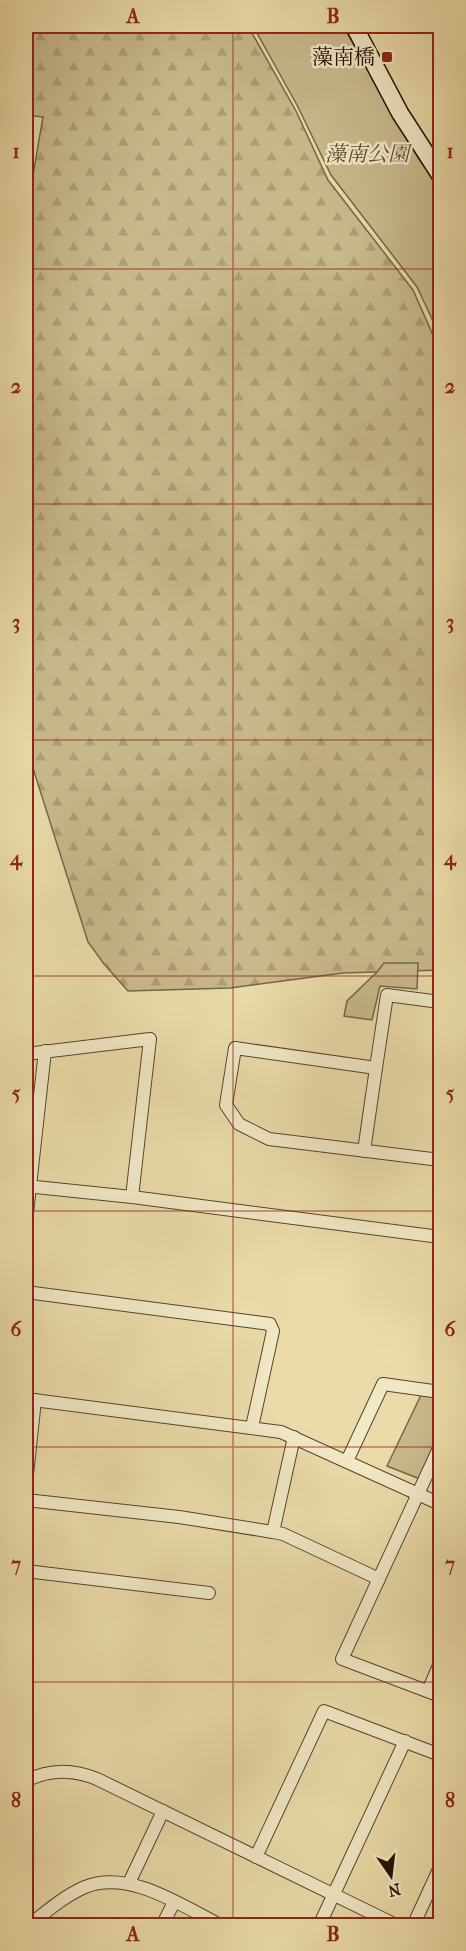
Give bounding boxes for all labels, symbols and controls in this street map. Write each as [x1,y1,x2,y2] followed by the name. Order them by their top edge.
[125,5,141,28] text: A
[326,5,340,28] text: B
[312,45,375,69] place label: 藻南橋
[380,50,394,64] marker: 藻南橋
[12,140,20,163] text: 1
[446,140,454,163] text: 1
[325,142,412,166] park label: 藻南公園
[11,375,21,398] text: 2
[445,375,455,398] text: 2
[12,611,20,634] text: 3
[446,611,454,634] text: 3
[9,847,23,871] text: 4
[443,847,457,871] text: 4
[12,1082,21,1105] text: 5
[446,1082,455,1105] text: 5
[11,1318,23,1341] text: 6
[445,1318,457,1341] text: 6
[10,1553,21,1576] text: 7
[444,1553,455,1576] text: 7
[11,1789,21,1812] text: 8
[445,1789,455,1812] text: 8
[361,1846,421,1906] north arrow
[385,1879,403,1901] text: N
[125,1923,141,1946] text: A
[326,1923,340,1946] text: B

